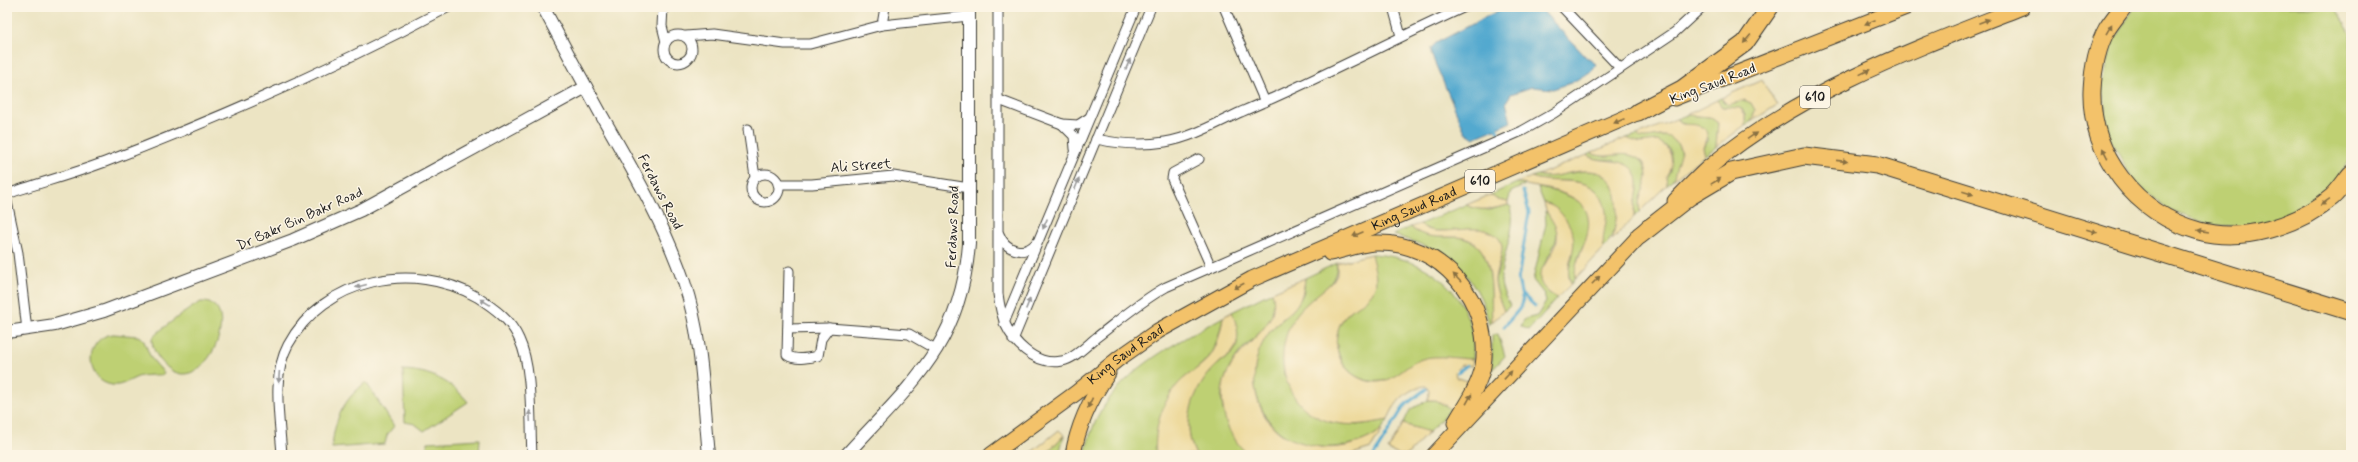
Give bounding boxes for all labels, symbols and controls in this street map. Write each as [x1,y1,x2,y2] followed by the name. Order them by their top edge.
[1979,18,1991,24] one-way arrow
[1863,19,1875,25] one-way arrow
[2105,23,2112,35] one-way arrow
[1743,34,1752,44] one-way arrow
[1125,57,1131,69] one-way arrow
[1667,59,1759,110] street label: King Saud Road
[1859,69,1870,75] one-way arrow
[1800,86,1830,108] road number: 610
[1613,118,1624,124] one-way arrow
[1747,132,1757,140] one-way arrow
[2102,147,2108,159] one-way arrow
[633,151,687,233] street label: Ferdaws Road
[830,155,893,177] street label: Ali Street
[1836,158,1848,164] one-way arrow
[1465,170,1495,192] road number: 610
[1075,177,1081,189] one-way arrow
[1711,177,1721,185] one-way arrow
[234,183,366,255] street label: Dr Bakr Bin Bakr Road
[1369,183,1459,235] street label: King Saud Road
[943,185,963,269] street label: Ferdaws Road
[1962,190,1974,196] one-way arrow
[2319,198,2330,206] one-way arrow
[1042,218,1048,229] one-way arrow
[2086,228,2098,234] one-way arrow
[2196,228,2209,234] one-way arrow
[1352,230,1364,237] one-way arrow
[1452,273,1462,283] one-way arrow
[1592,275,1601,285] one-way arrow
[1233,282,1245,289] one-way arrow
[355,283,367,289] one-way arrow
[480,298,490,306] one-way arrow
[1025,298,1031,309] one-way arrow
[1084,321,1167,389] street label: King Saud Road
[1503,370,1512,380] one-way arrow
[276,371,283,383] one-way arrow
[1465,393,1472,405] one-way arrow
[1086,397,1093,409] one-way arrow
[527,409,533,422] one-way arrow

